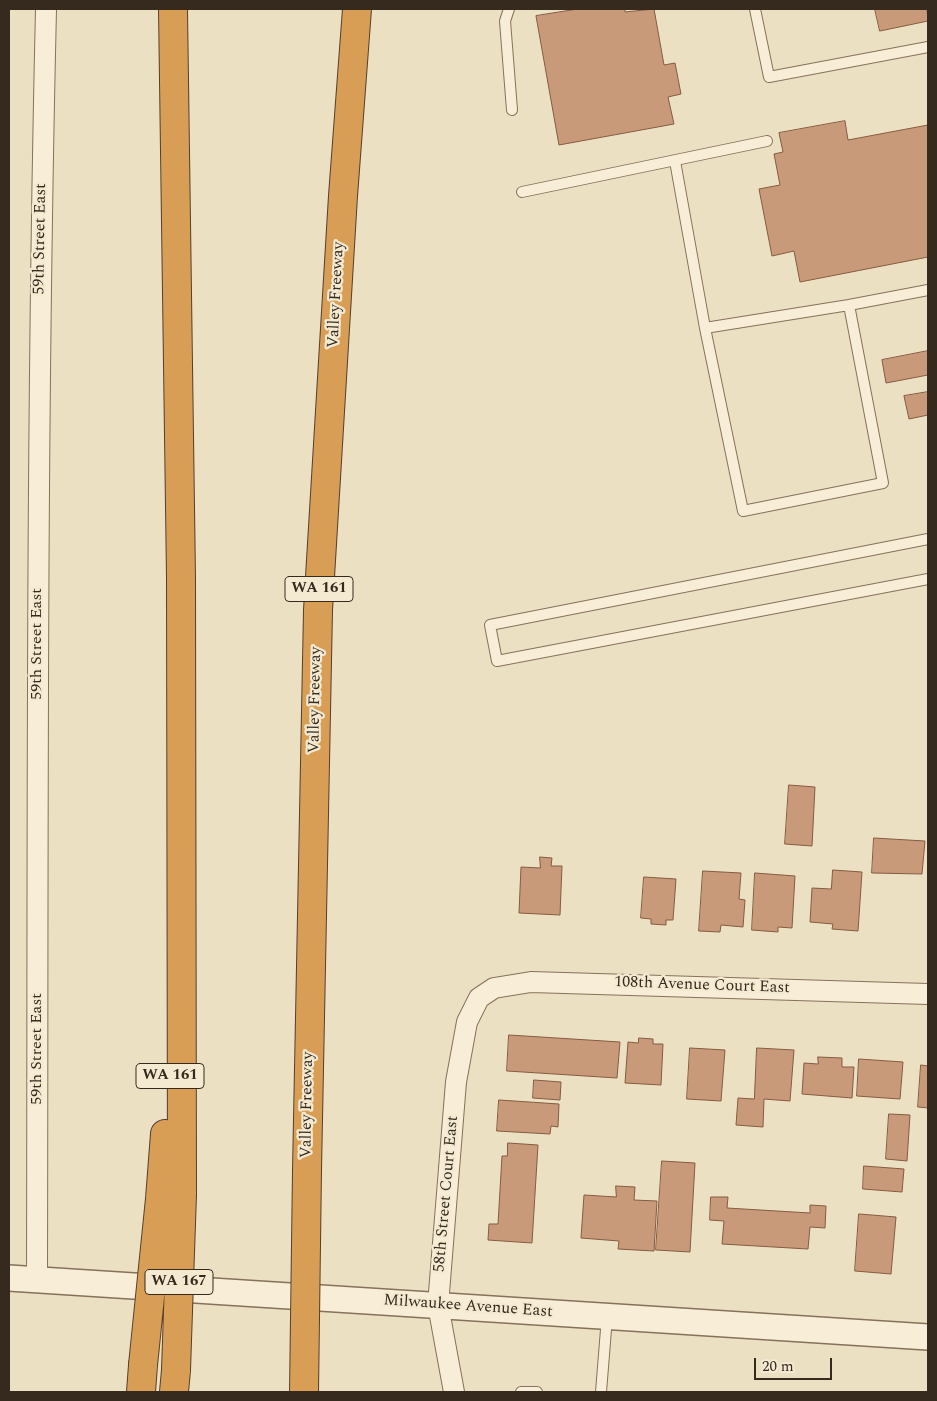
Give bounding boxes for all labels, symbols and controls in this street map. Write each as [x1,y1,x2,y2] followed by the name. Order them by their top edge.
[30,183,52,295] street label: 59th Street East
[325,241,349,349] street label: Valley Freeway
[285,576,353,602] road number: WA 161
[28,588,48,700] street label: 59th Street East
[305,647,327,753] street label: Valley Freeway
[614,973,790,999] street label: 108th Avenue Court East
[28,993,48,1105] street label: 59th Street East
[297,1052,319,1158] street label: Valley Freeway
[136,1064,204,1088] road number: WA 161
[431,1115,463,1273] street label: 58th Street Court East
[145,1270,213,1294] road number: WA 167
[383,1292,553,1322] street label: Milwaukee Avenue East
[757,1348,834,1380] scale bar
[762,1355,794,1378] text: 20 m

